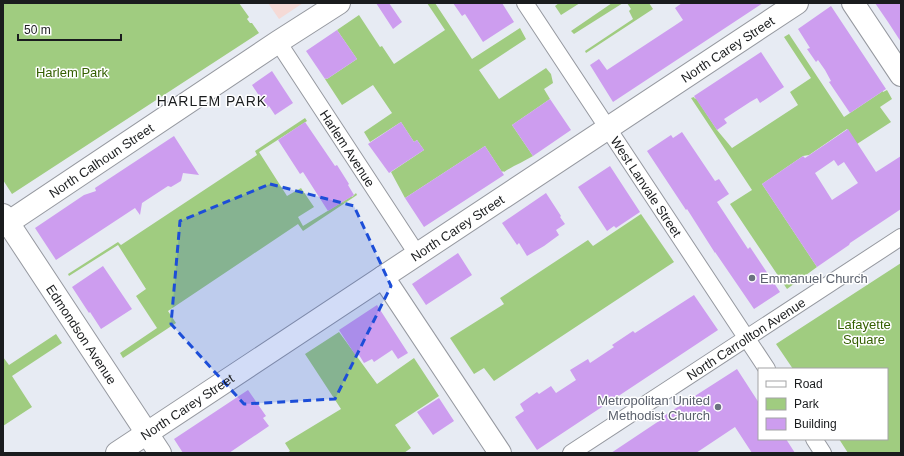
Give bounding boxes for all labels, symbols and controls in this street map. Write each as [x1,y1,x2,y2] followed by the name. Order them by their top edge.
[678,13,777,86] street label: North Carey Street
[18,16,121,42] scale bar
[24,23,51,37] text: 50 m
[36,65,109,80] park label: Harlem Park
[157,93,267,109] district label: HARLEM PARK
[317,107,378,190] street label: Harlem Avenue
[46,120,157,201] street label: North Calhoun Street
[607,134,685,240] street label: West Lanvale Street
[408,192,507,264] street label: North Carey Street
[760,271,868,286] place label: Emmanuel Church
[747,273,757,283] marker: Emmanuel Church
[43,282,120,387] street label: Edmondson Avenue
[684,295,808,383] street label: North Carrollton Avenue
[837,317,891,347] park label: Lafayette Square
[758,368,888,440] legend
[138,371,237,443] street label: North Carey Street
[794,377,823,391] text: Road
[597,393,710,423] place label: Metropolitan United Methodist Church
[794,397,820,411] text: Park
[713,402,723,412] marker: Metropolitan United Methodist Church
[794,417,837,431] text: Building

